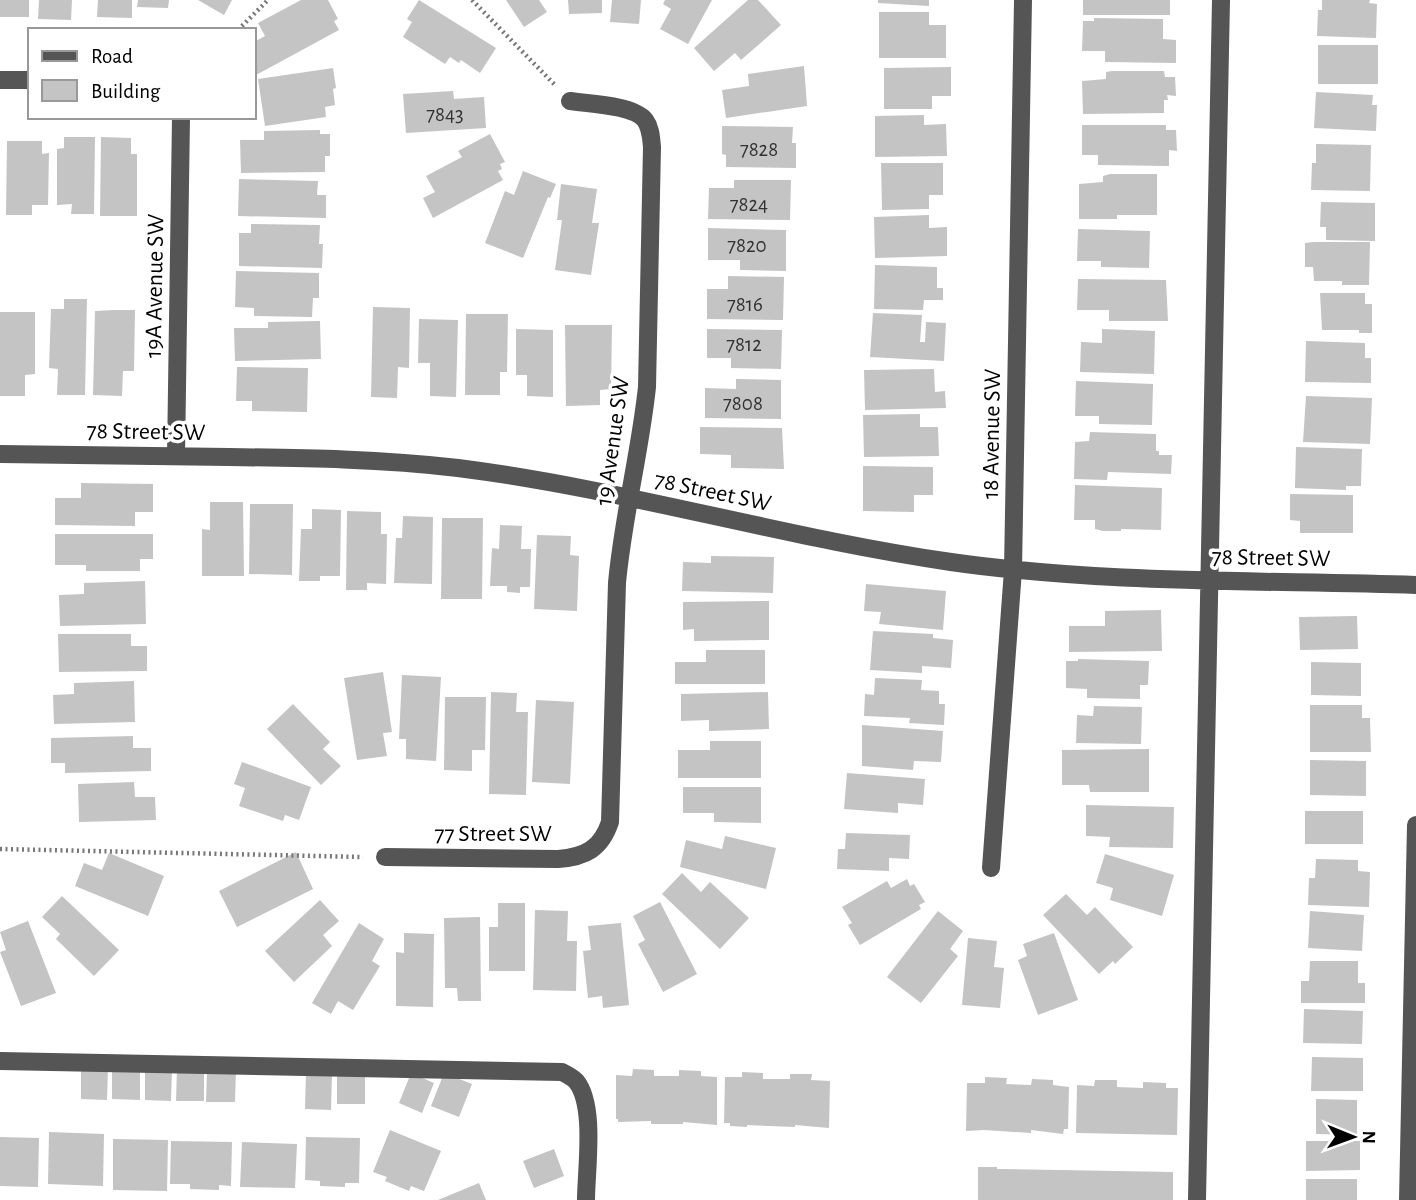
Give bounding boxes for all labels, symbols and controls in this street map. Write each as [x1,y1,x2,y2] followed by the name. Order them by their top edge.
[28,28,256,119] legend
[91,46,133,67] text: Road
[91,81,161,102] text: Building
[426,104,464,125] house number: 7843
[740,139,778,160] house number: 7828
[730,194,768,215] house number: 7824
[142,213,168,358] street label: 19A Avenue SW
[727,235,767,256] house number: 7820
[727,294,763,315] house number: 7816
[726,334,762,355] house number: 7812
[979,368,1005,499] street label: 18 Avenue SW
[592,374,634,507] street label: 19 Avenue SW
[723,393,763,414] house number: 7808
[87,419,206,445] street label: 78 Street SW
[652,468,774,516] street label: 78 Street SW
[1212,545,1331,571] street label: 78 Street SW
[434,822,552,846] street label: 77 Street SW
[1318,1102,1388,1172] north arrow
[1359,1130,1378,1144] text: N

